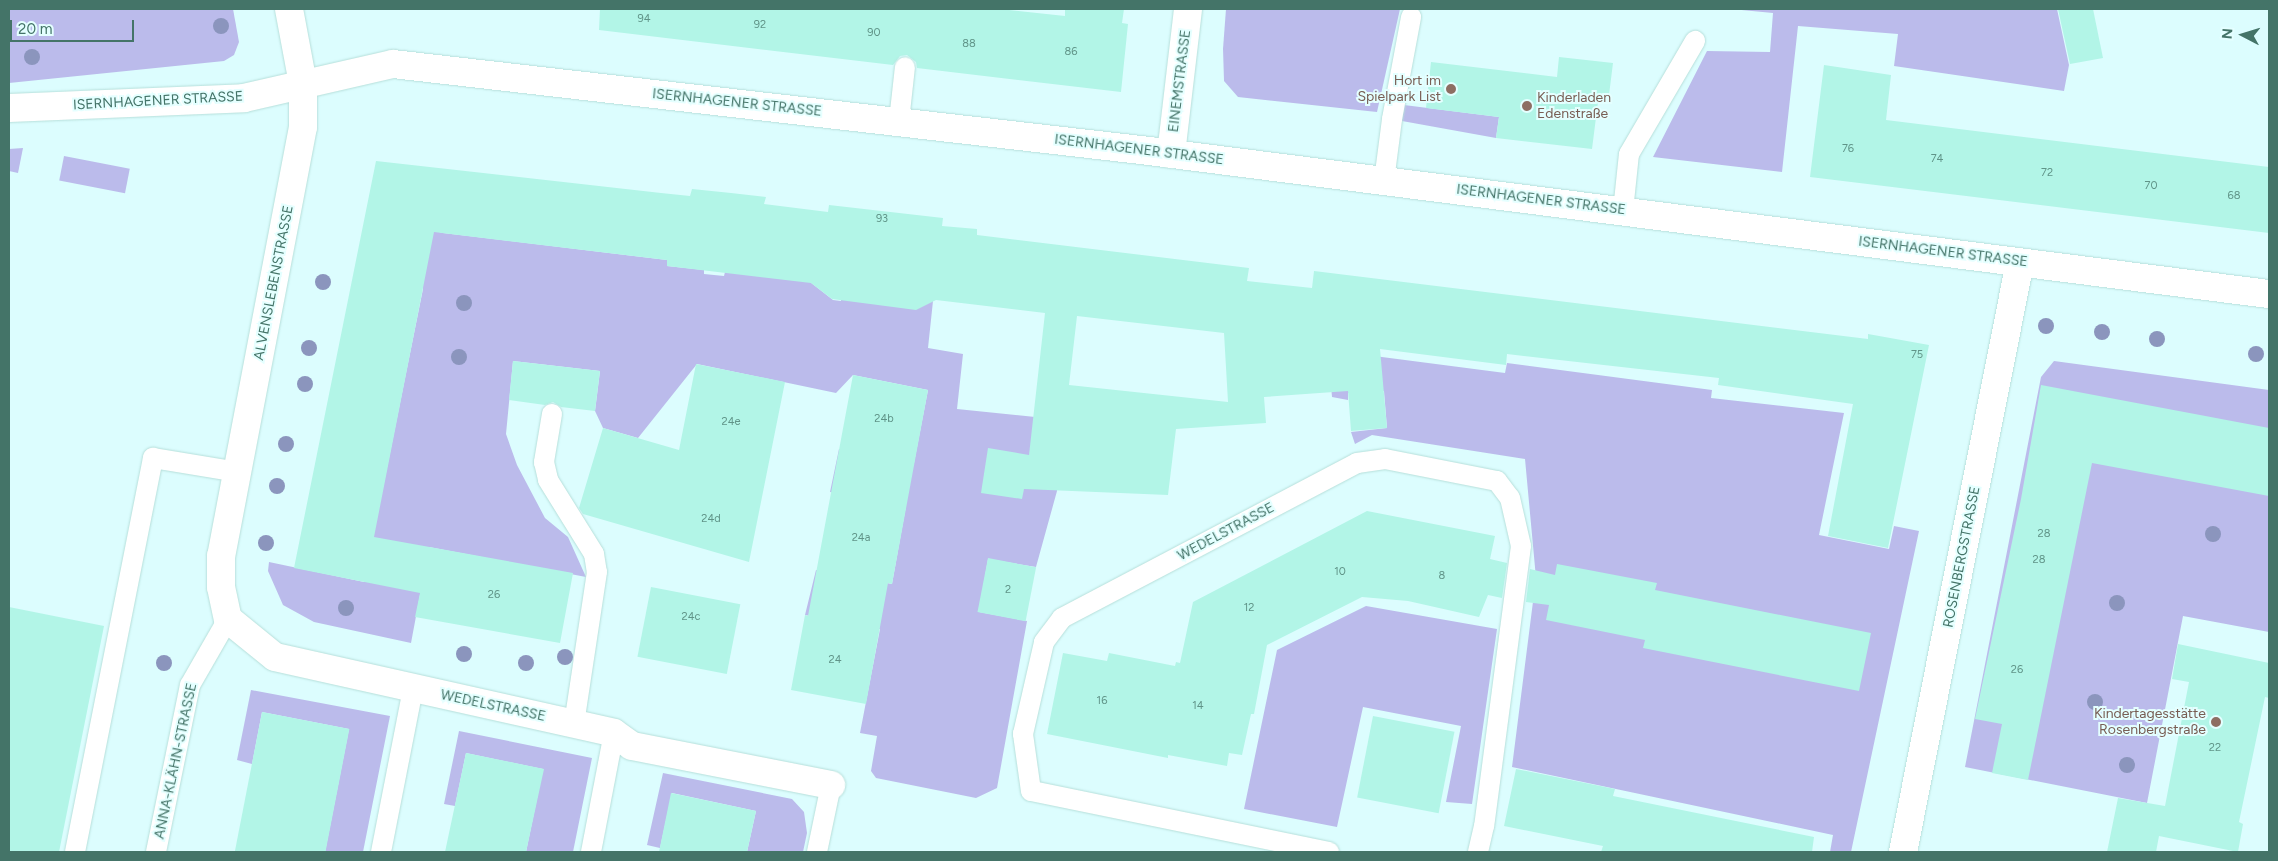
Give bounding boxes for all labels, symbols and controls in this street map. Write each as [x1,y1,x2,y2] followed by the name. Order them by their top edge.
[12,10,136,42] scale bar
[2218,10,2268,60] north arrow
[637,12,651,26] house number: 94
[754,18,766,32] house number: 92
[18,20,52,38] text: 20 m
[867,26,881,40] house number: 90
[2219,28,2236,40] text: N
[1165,29,1195,133] street label: EINEMSTRASSE
[962,37,976,51] house number: 88
[1065,45,1077,59] house number: 86
[1357,73,1441,105] place label: Hort im Spielpark List
[1445,83,1457,95] marker: Hort im Spielpark List
[651,86,823,120] street label: ISERNHAGENER STRASSE
[73,88,243,114] street label: ISERNHAGENER STRASSE
[1537,90,1611,122] place label: Kinderladen Edenstraße
[1521,100,1533,112] marker: Kinderladen Edenstraße
[1053,131,1225,169] street label: ISERNHAGENER STRASSE
[1842,142,1854,156] house number: 76
[1931,152,1943,166] house number: 74
[2041,166,2053,180] house number: 72
[2145,179,2157,193] house number: 70
[1455,181,1627,219] street label: ISERNHAGENER STRASSE
[2228,189,2240,203] house number: 68
[251,204,297,362] street label: ALVENSLEBENSTRASSE
[876,212,888,226] house number: 93
[1857,233,2029,271] street label: ISERNHAGENER STRASSE
[1911,348,1923,362] house number: 75
[874,412,894,426] house number: 24b
[722,415,740,429] house number: 24e
[1940,485,1984,629] street label: ROSENBERGSTRASSE
[1175,499,1277,565] street label: WEDELSTRASSE
[701,512,721,526] house number: 24d
[2038,527,2050,541] house number: 28
[852,531,870,545] house number: 24a
[2033,553,2045,567] house number: 28
[1334,565,1346,579] house number: 10
[1439,569,1445,583] house number: 8
[1005,583,1011,597] house number: 2
[488,588,500,602] house number: 26
[1244,601,1254,615] house number: 12
[682,610,700,624] house number: 24c
[829,653,841,667] house number: 24
[2011,663,2023,677] house number: 26
[151,681,201,841] street label: ANNA-KLÄHN-STRASSE
[439,687,547,725] street label: WEDELSTRASSE
[1097,694,1107,708] house number: 16
[1192,699,1204,713] house number: 14
[2094,706,2206,739] place label: Kindertagesstätte Rosenbergstraße
[2210,716,2222,728] marker: Kindertagesstätte Rosenbergstraße
[2209,741,2221,755] house number: 22

